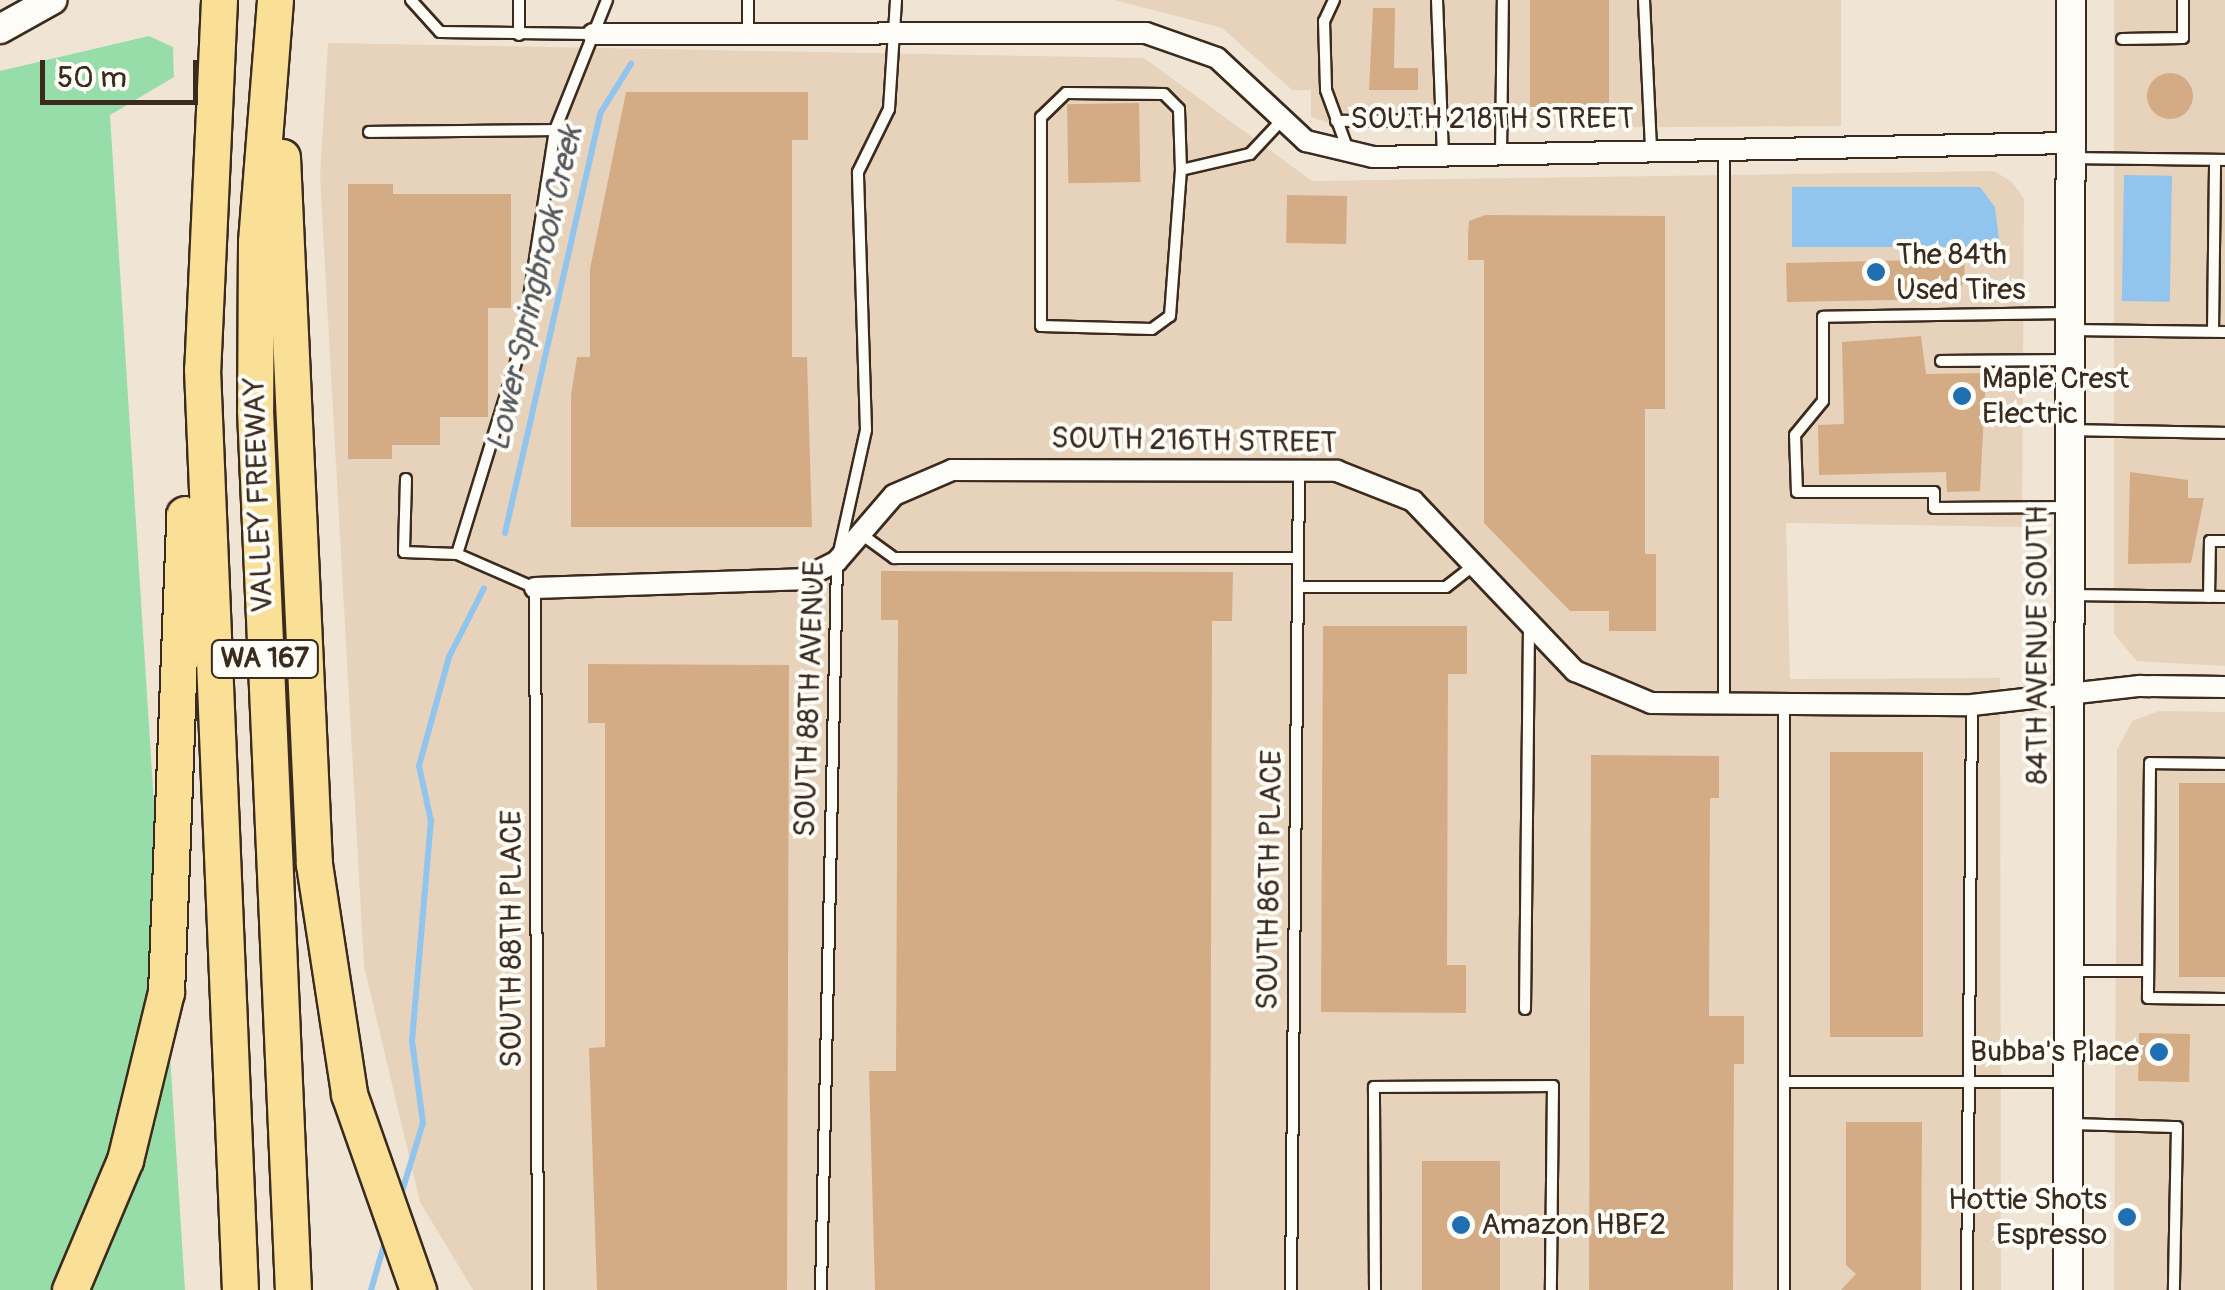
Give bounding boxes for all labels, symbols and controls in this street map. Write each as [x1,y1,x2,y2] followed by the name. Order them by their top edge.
[45,40,202,102] scale bar
[57,59,127,96] text: 50 m
[1350,101,1634,137] street label: SOUTH 218TH STREET
[479,123,591,455] water label: Lower Springbrook Creek
[1896,237,2026,308] place label: The 84th Used Tires
[1865,261,1887,283] marker: The 84th Used Tires
[1982,361,2129,432] place label: Maple Crest Electric
[237,377,281,613] street label: VALLEY FREEWAY
[1951,385,1973,407] marker: Maple Crest Electric
[1051,421,1337,461] street label: SOUTH 216TH STREET
[2020,506,2056,784] street label: 84TH AVENUE SOUTH
[787,560,833,838] street label: SOUTH 88TH AVENUE
[210,636,320,682] road number: WA 167
[1250,750,1290,1010] street label: SOUTH 86TH PLACE
[494,810,530,1068] street label: SOUTH 88TH PLACE
[1970,1034,2139,1070] place label: Bubba's Place
[2148,1041,2170,1063] marker: Bubba's Place
[1948,1182,2107,1252] place label: Hottie Shots Espresso
[2116,1206,2138,1228] marker: Hottie Shots Espresso
[1481,1207,1666,1243] place label: Amazon HBF2
[1450,1214,1472,1236] marker: Amazon HBF2

